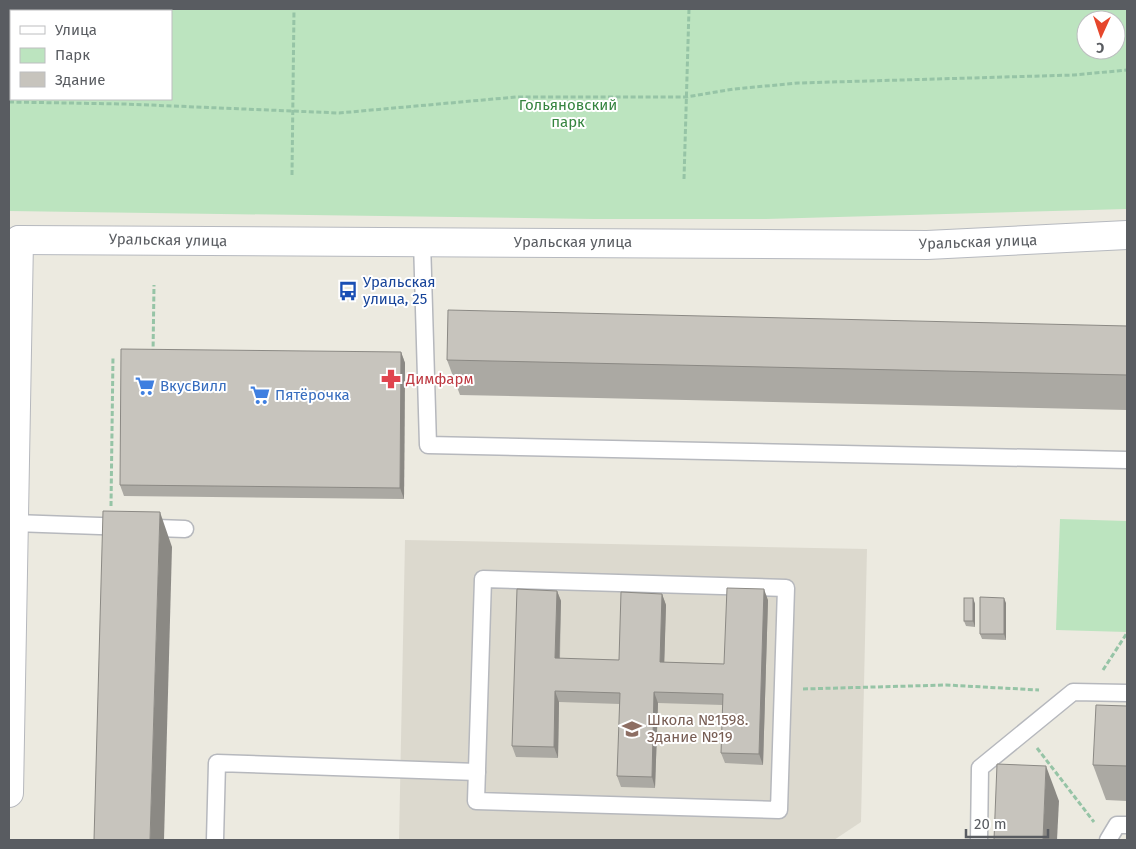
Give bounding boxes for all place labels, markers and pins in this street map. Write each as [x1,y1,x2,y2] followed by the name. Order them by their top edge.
[363,273,436,308] place label: Уральская улица, 25
[337,280,359,302] bus stop icon: Уральская улица, 25
[380,368,402,390] pharmacy icon: Димфарм
[405,370,473,388] place label: Димфарм
[134,375,156,397] supermarket icon: ВкусВилл
[160,377,227,395] place label: ВкусВилл
[249,384,271,406] supermarket icon: Пятёрочка
[275,386,350,404] place label: Пятёрочка
[647,711,748,746] place label: Школа №1598. Здание №19
[621,718,643,740] school or university icon: Школа №1598. Здание №19

